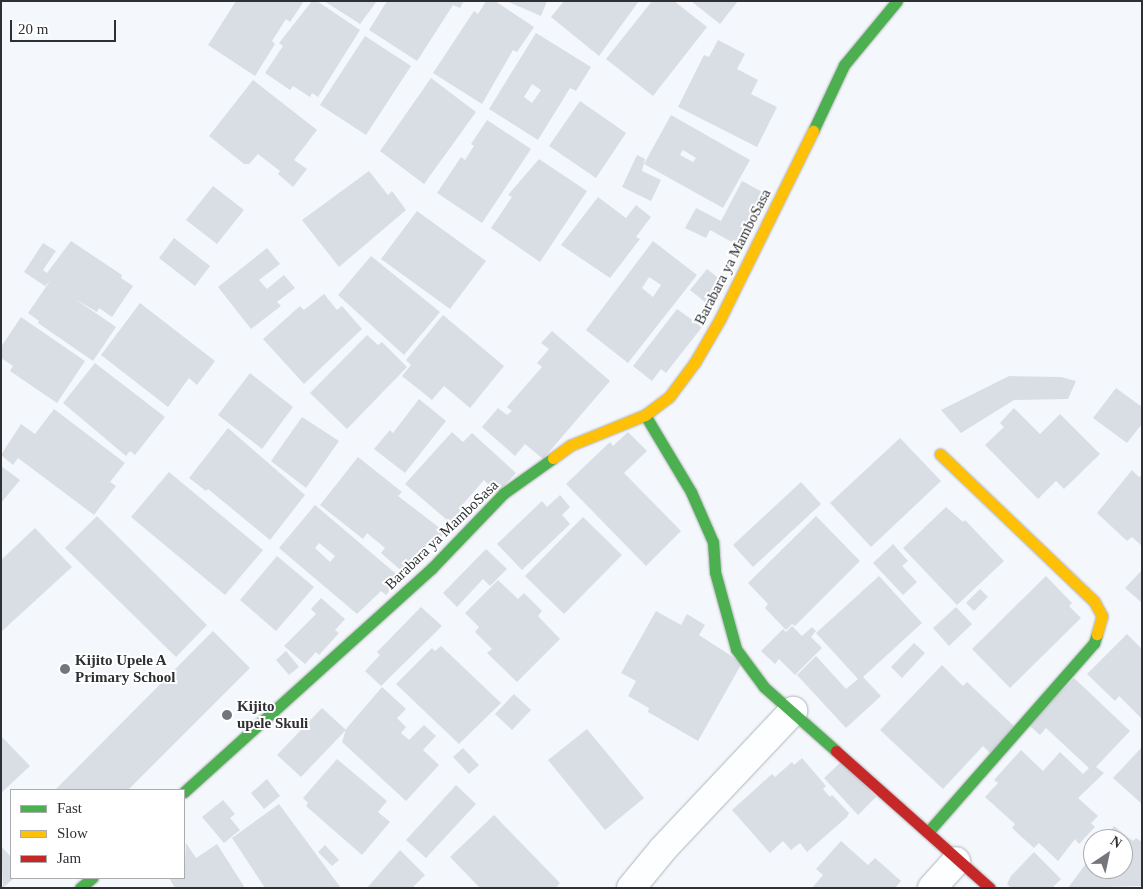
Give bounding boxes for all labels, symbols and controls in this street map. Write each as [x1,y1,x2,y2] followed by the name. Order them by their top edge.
[12,10,119,42] scale bar
[18,21,48,37] text: 20 m
[691,186,775,328] street label: Barabara ya MamboSasa
[382,476,502,594] street label: Barabara ya MamboSasa
[75,651,175,686] place label: Kijito Upele A Primary School
[59,663,71,675] marker: Kijito Upele A Primary School
[237,697,308,732] place label: Kijito upele Skuli
[221,709,233,721] marker: Kijito upele Skuli
[10,789,185,879] legend
[57,800,82,816] text: Fast
[57,825,88,841] text: Slow
[1083,829,1133,879] north arrow
[1108,833,1124,851] text: N
[57,850,81,866] text: Jam

